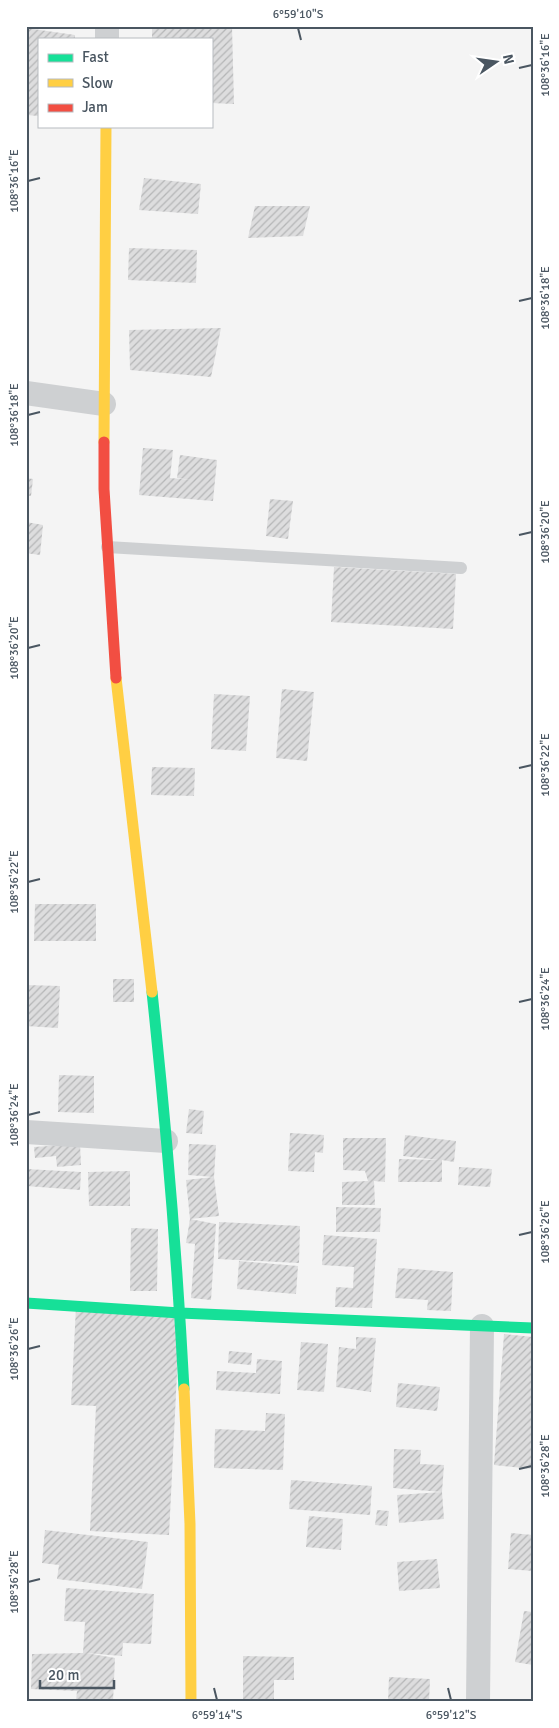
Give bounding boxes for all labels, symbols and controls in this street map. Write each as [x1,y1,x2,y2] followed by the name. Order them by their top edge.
[273,7,324,22] text: 6°59'10"S
[538,33,553,97] text: 108°36'16"E
[38,38,212,128] legend
[472,38,522,88] north arrow
[82,48,109,66] text: Fast
[499,53,518,66] text: N
[82,74,113,92] text: Slow
[82,98,108,116] text: Jam
[7,149,22,213] text: 108°36'16"E
[538,266,553,330] text: 108°36'18"E
[7,383,22,447] text: 108°36'18"E
[538,500,553,564] text: 108°36'20"E
[7,616,22,680] text: 108°36'20"E
[538,733,553,797] text: 108°36'22"E
[7,850,22,914] text: 108°36'22"E
[538,967,553,1031] text: 108°36'24"E
[7,1083,22,1147] text: 108°36'24"E
[538,1200,553,1264] text: 108°36'26"E
[7,1317,22,1381] text: 108°36'26"E
[538,1434,553,1498] text: 108°36'28"E
[7,1550,22,1614] text: 108°36'28"E
[40,1658,114,1690] scale bar
[48,1666,79,1684] text: 20 m
[192,1708,243,1723] text: 6°59'14"S
[426,1708,477,1723] text: 6°59'12"S

